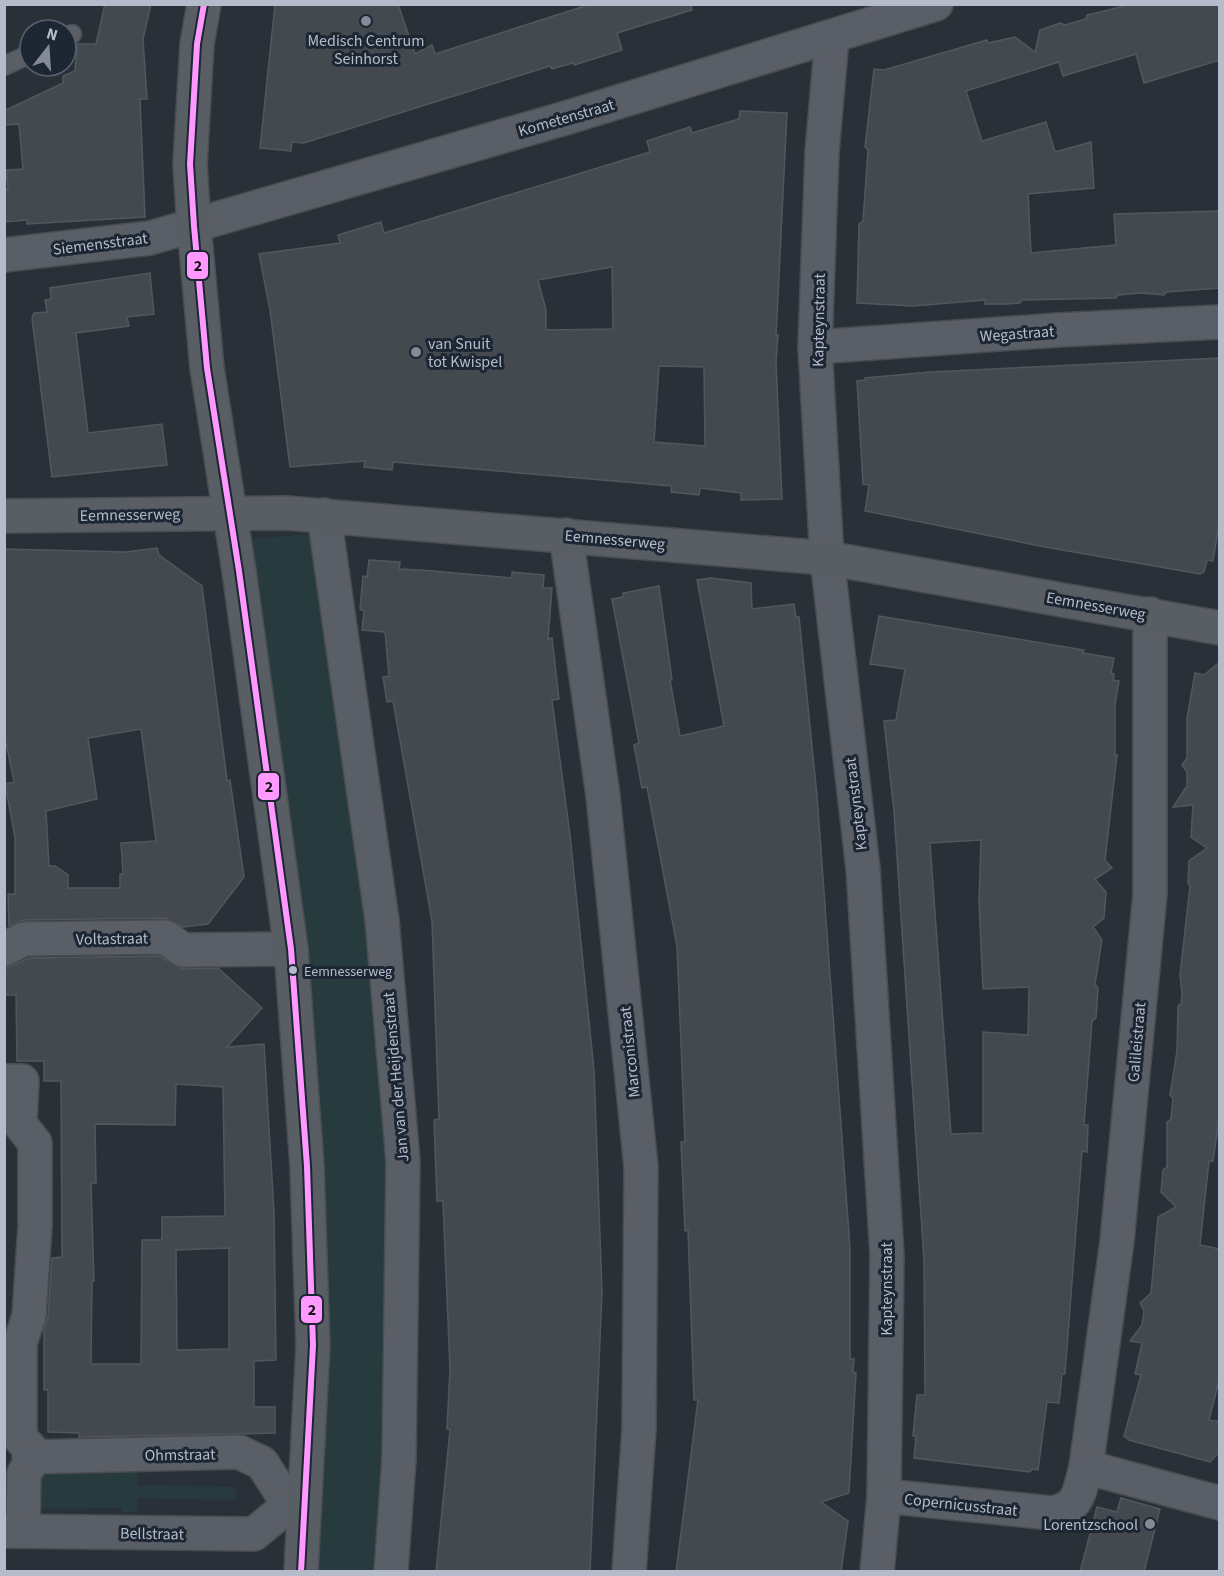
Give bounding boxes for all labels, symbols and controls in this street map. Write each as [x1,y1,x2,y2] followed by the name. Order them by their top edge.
[359,14,373,28] marker: Medisch Centrum Seinhorst
[18,18,78,78] north arrow
[44,23,60,47] text: N
[307,30,425,70] place label: Medisch Centrum Seinhorst
[516,94,617,142] street label: Kometenstraat
[51,227,149,261] street label: Siemensstraat
[186,251,209,280] line badge: 2
[194,255,202,277] text: 2
[807,272,831,367] street label: Kapteynstraat
[979,320,1056,348] street label: Wegastraat
[428,333,502,373] place label: van Snuit tot Kwispel
[409,345,423,359] marker: van Snuit tot Kwispel
[80,503,181,527] street label: Eemnesserweg
[564,525,666,555] street label: Eemnesserweg
[1044,586,1147,626] street label: Eemnesserweg
[839,755,873,852] street label: Kapteynstraat
[257,772,280,801] line badge: 2
[265,776,273,798] text: 2
[76,927,149,951] street label: Voltastraat
[304,962,392,982] place label: Eemnesserweg
[287,964,299,976] marker: Eemnesserweg
[378,990,414,1163] street label: Jan van der Heijdenstraat
[1123,1001,1152,1083] street label: Galileistraat
[614,1005,646,1099] street label: Marconistraat
[876,1242,898,1336] street label: Kapteynstraat
[300,1295,323,1324] line badge: 2
[308,1299,316,1321] text: 2
[144,1443,216,1467] street label: Ohmstraat
[903,1488,1019,1522] street label: Copernicusstraat
[1043,1514,1138,1536] place label: Lorentzschool
[1143,1517,1157,1531] marker: Lorentzschool
[120,1522,185,1546] street label: Bellstraat

